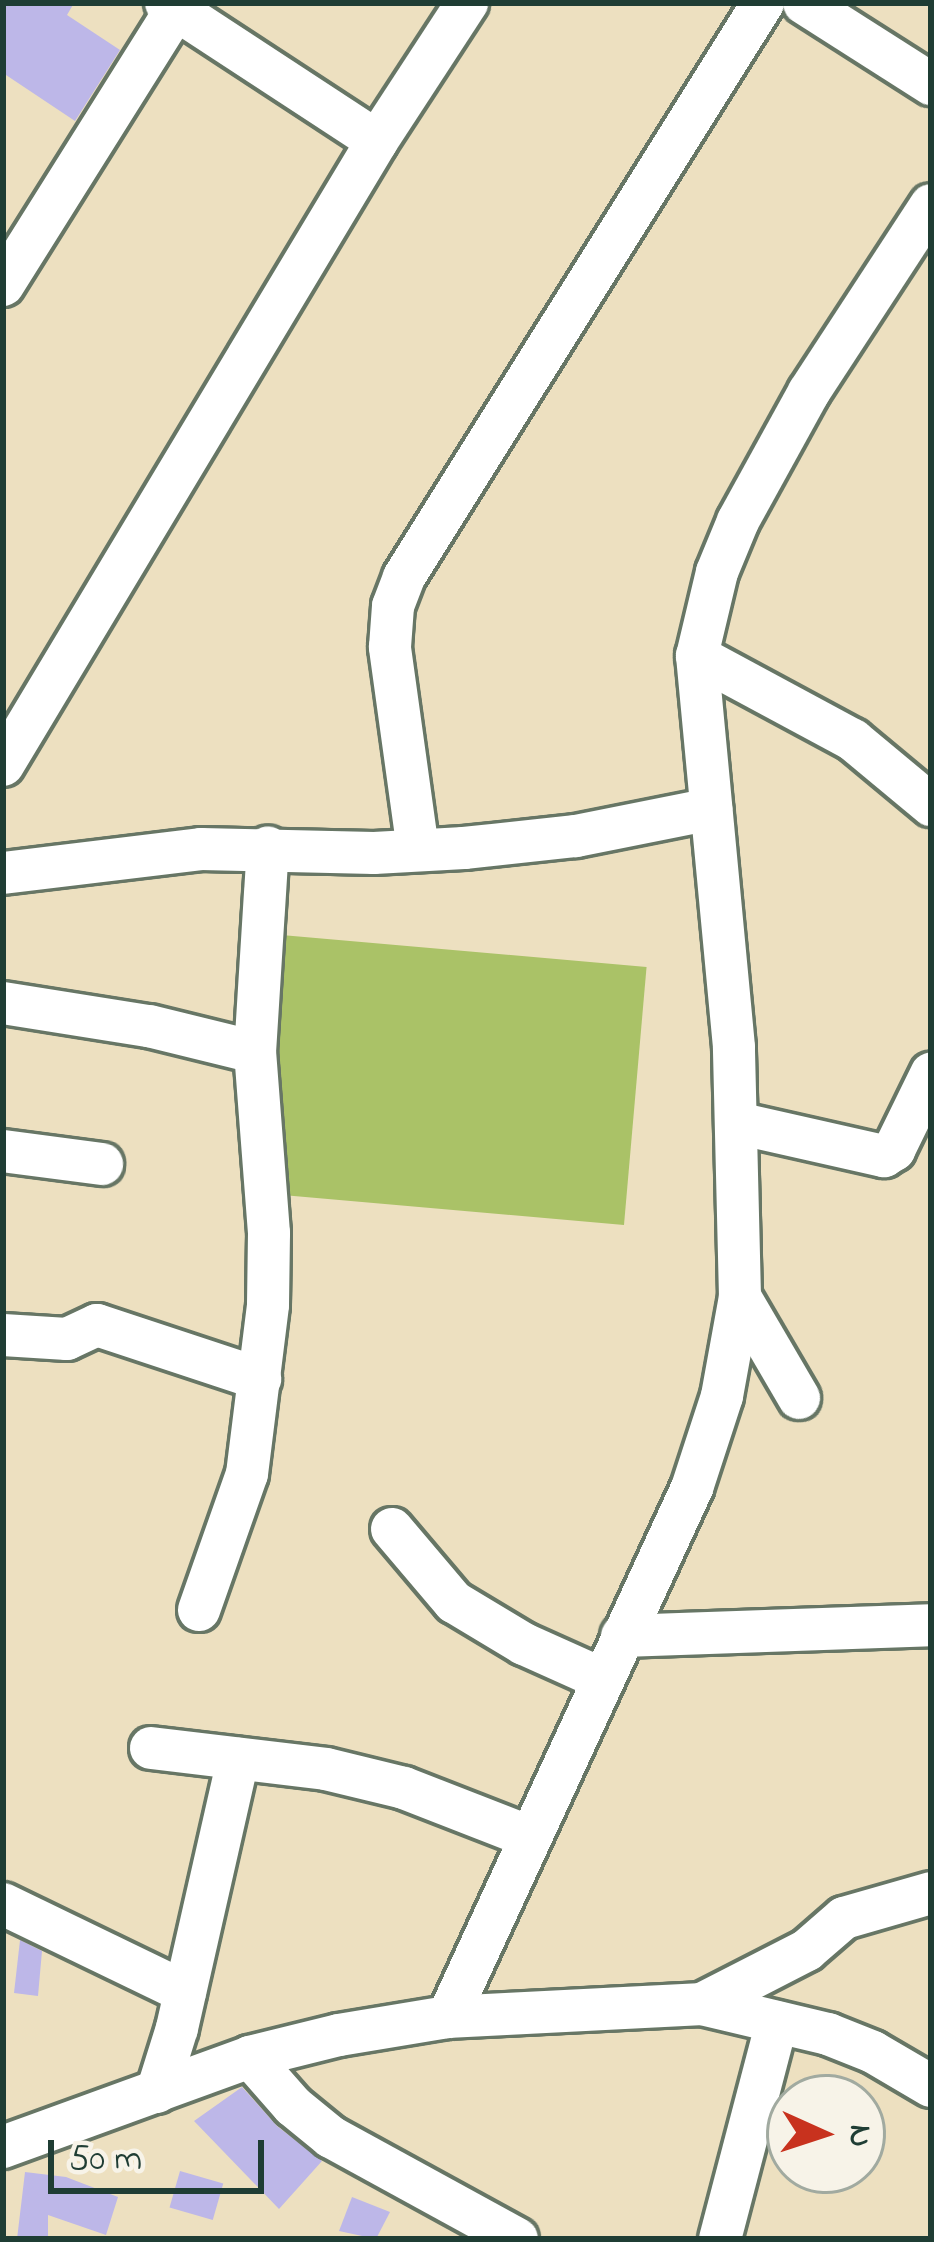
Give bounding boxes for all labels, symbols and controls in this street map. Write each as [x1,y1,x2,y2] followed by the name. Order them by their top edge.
[766,2074,886,2194] north arrow
[54,2116,270,2190] scale bar
[834,2123,884,2148] text: N
[69,2134,142,2187] text: 50 m

